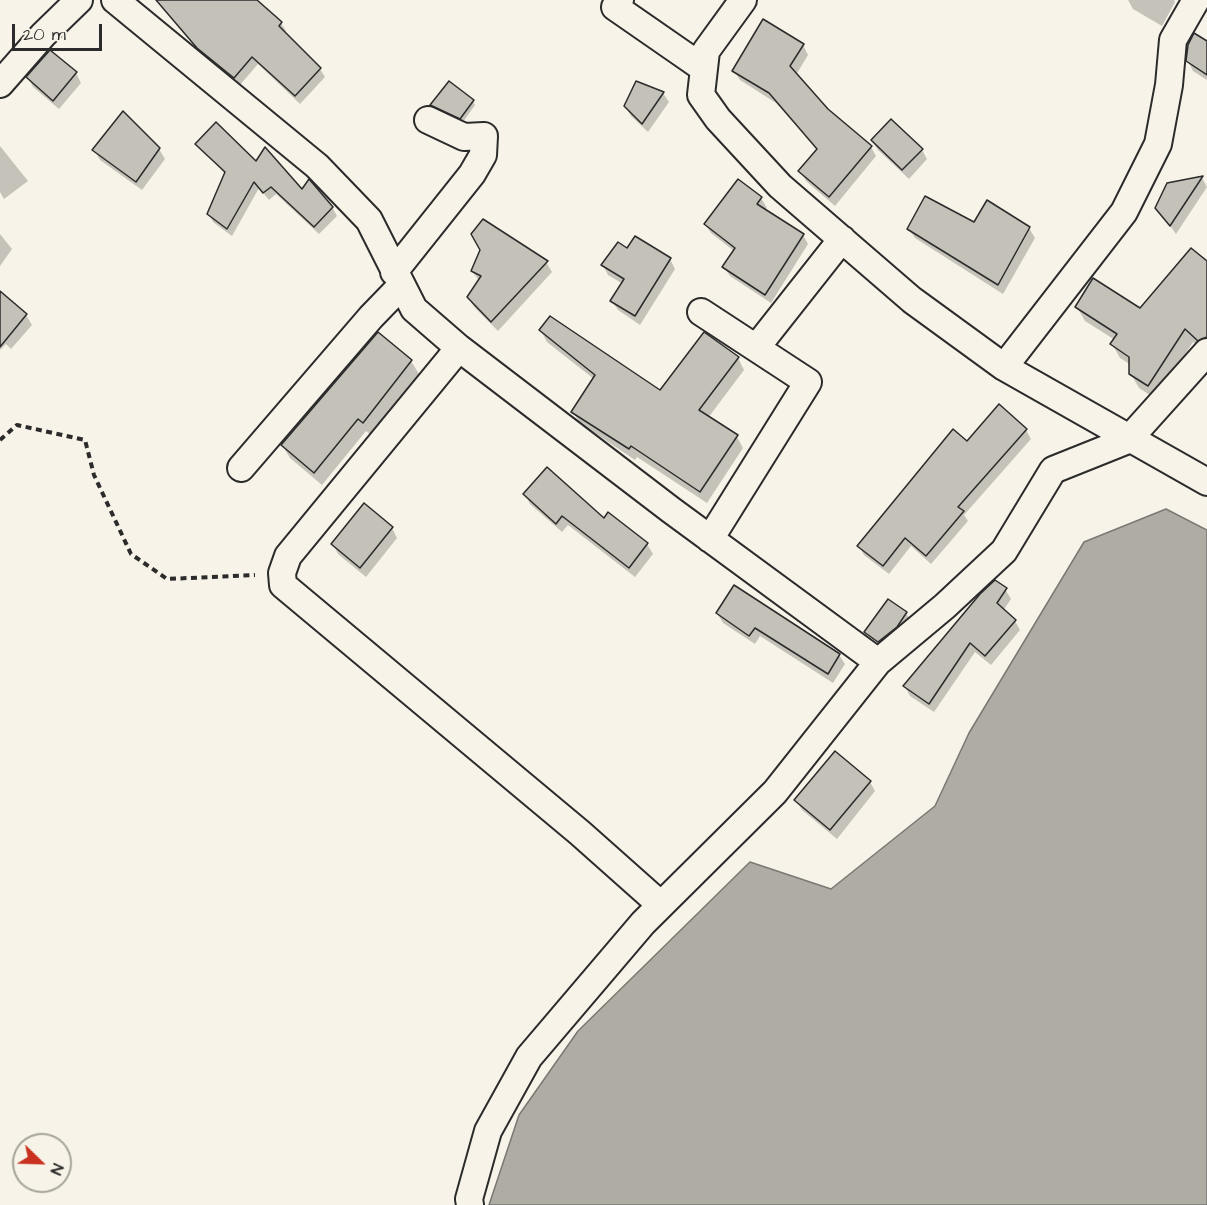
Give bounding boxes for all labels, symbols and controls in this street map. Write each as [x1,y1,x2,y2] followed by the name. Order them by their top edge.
[15,12,105,50] scale bar
[23,22,66,47] text: 20 m
[12,1133,72,1193] north arrow
[45,1160,69,1178] text: N

